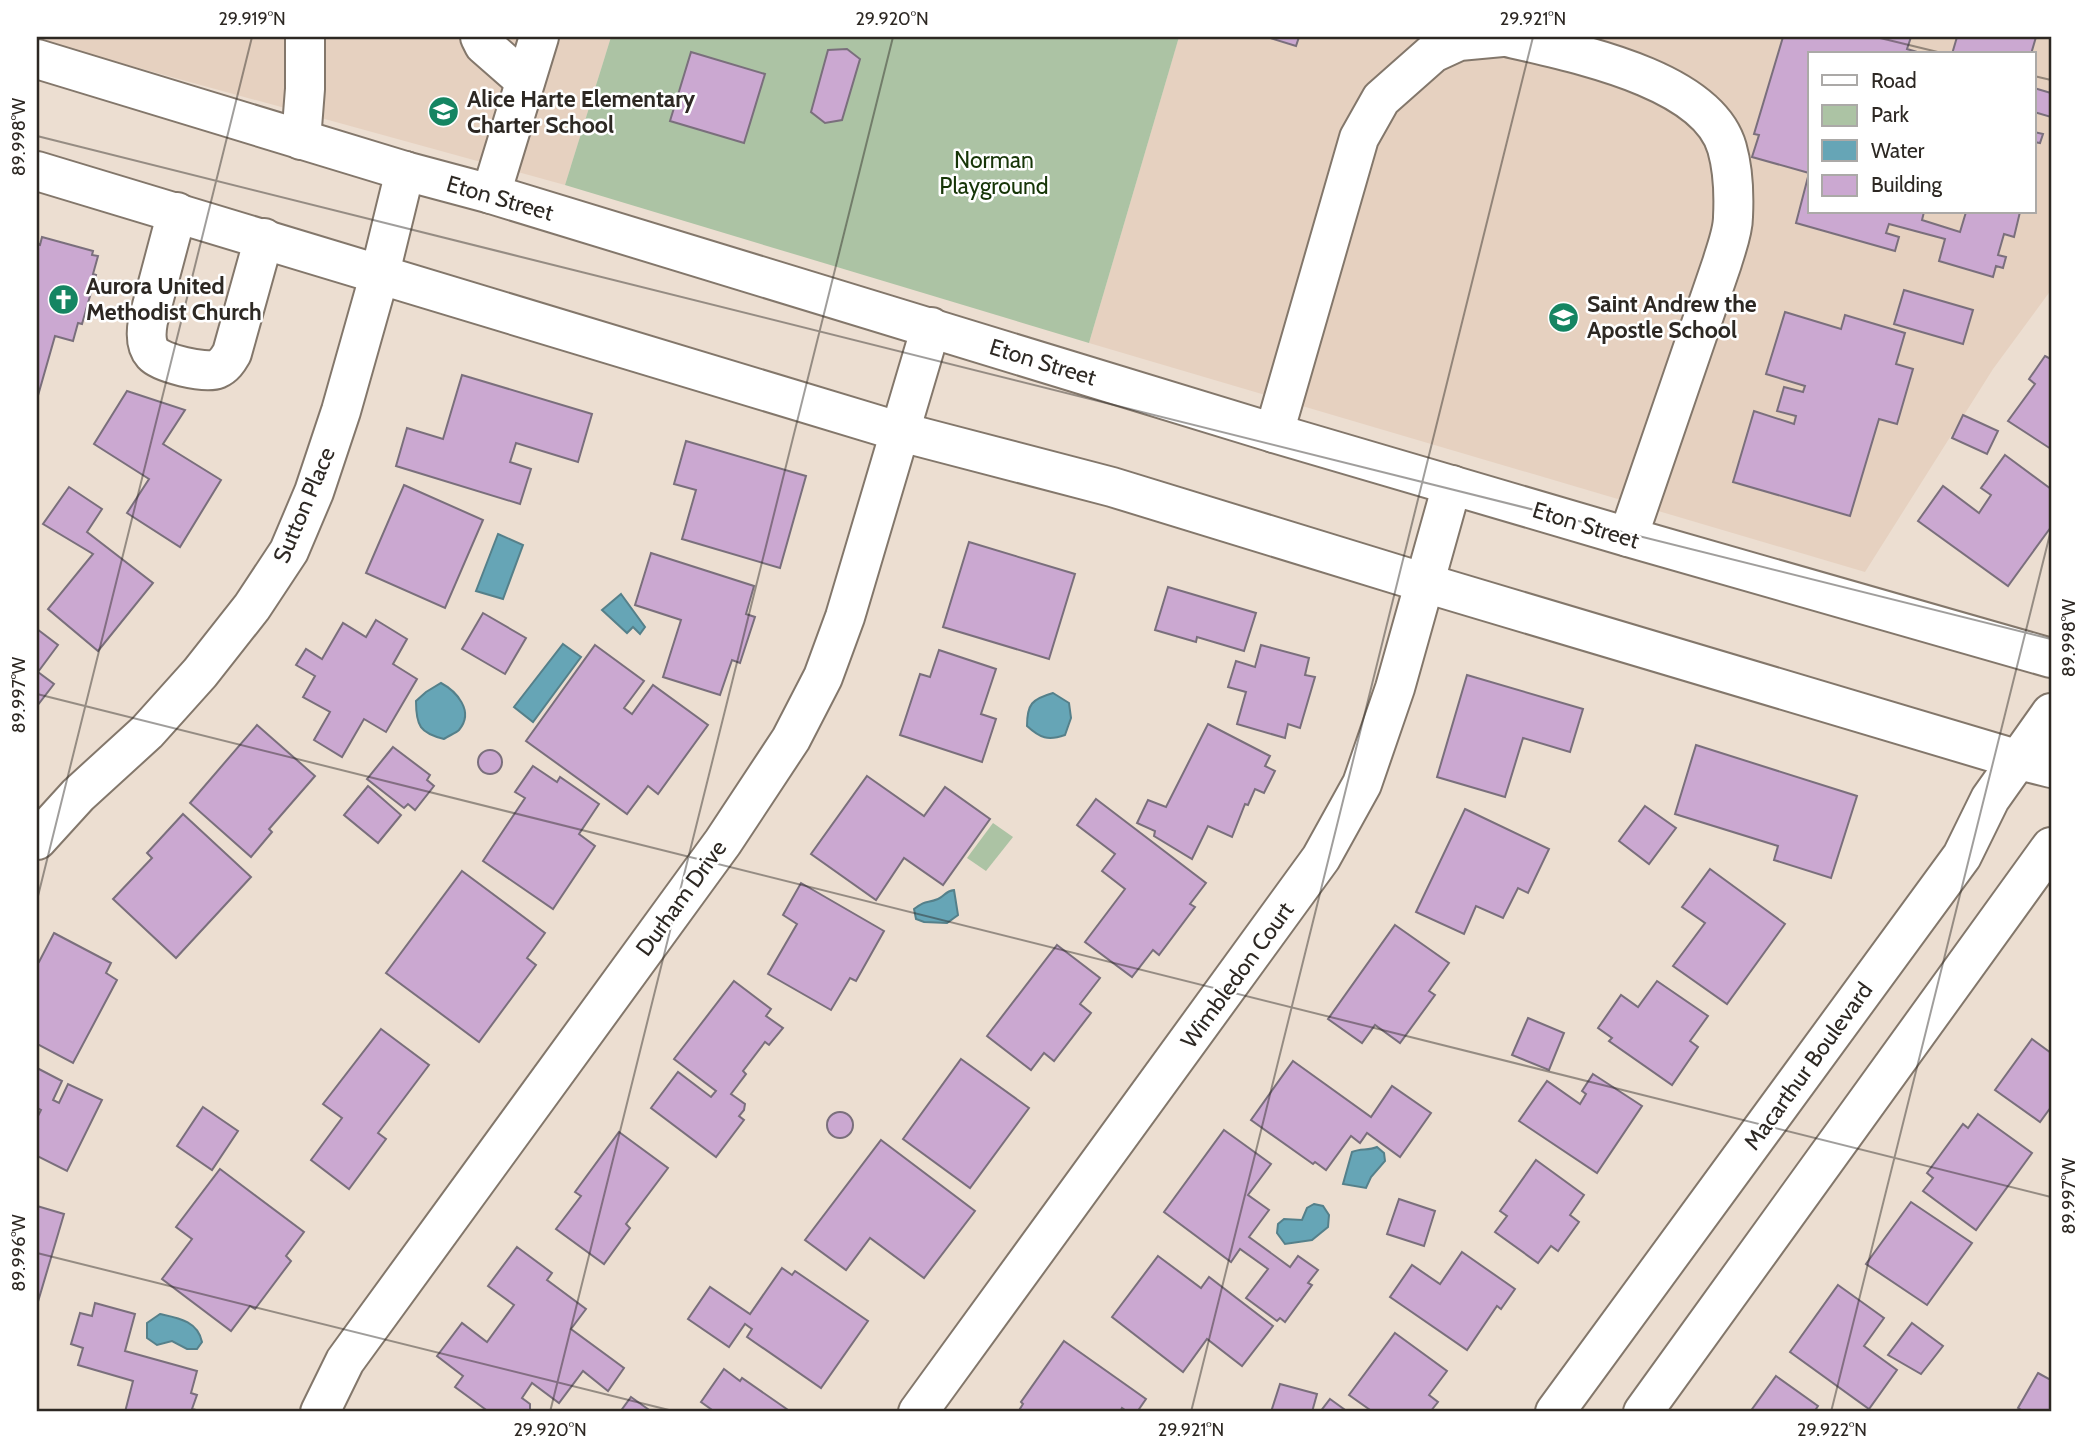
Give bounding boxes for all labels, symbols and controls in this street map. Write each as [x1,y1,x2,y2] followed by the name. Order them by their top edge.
[218,8,286,30] text: 29.919°N
[855,8,929,30] text: 29.920°N
[1500,8,1566,30] text: 29.921°N
[1808,52,2036,214] legend
[1871,68,1917,93] text: Road
[467,85,696,139] place label: Alice Harte Elementary Charter School
[427,95,461,129] school or university icon: Alice Harte Elementary Charter School
[8,98,30,176] text: 89.998°W
[1871,102,1909,127] text: Park
[1871,138,1925,163] text: Water
[939,146,1049,200] park label: Norman Playground
[443,169,557,227] street label: Eton Street
[1871,172,1943,197] text: Building
[86,272,262,326] place label: Aurora United Methodist Church
[46,282,80,316] church icon: Aurora United Methodist Church
[1587,290,1757,344] place label: Saint Andrew the Apostle School
[1547,300,1581,334] school or university icon: Saint Andrew the Apostle School
[986,333,1100,392] street label: Eton Street
[267,443,341,567] street label: Sutton Place
[1529,496,1643,555] street label: Eton Street
[2058,599,2080,677] text: 89.998°W
[8,657,30,733] text: 89.997°W
[630,834,733,961] street label: Durham Drive
[1175,896,1299,1053] street label: Wimbledon Court
[1738,977,1878,1155] street label: Macarthur Boulevard
[2058,1158,2080,1234] text: 89.997°W
[8,1214,30,1292] text: 89.996°W
[513,1419,587,1441] text: 29.920°N
[1158,1419,1224,1441] text: 29.921°N
[1797,1419,1867,1441] text: 29.922°N

